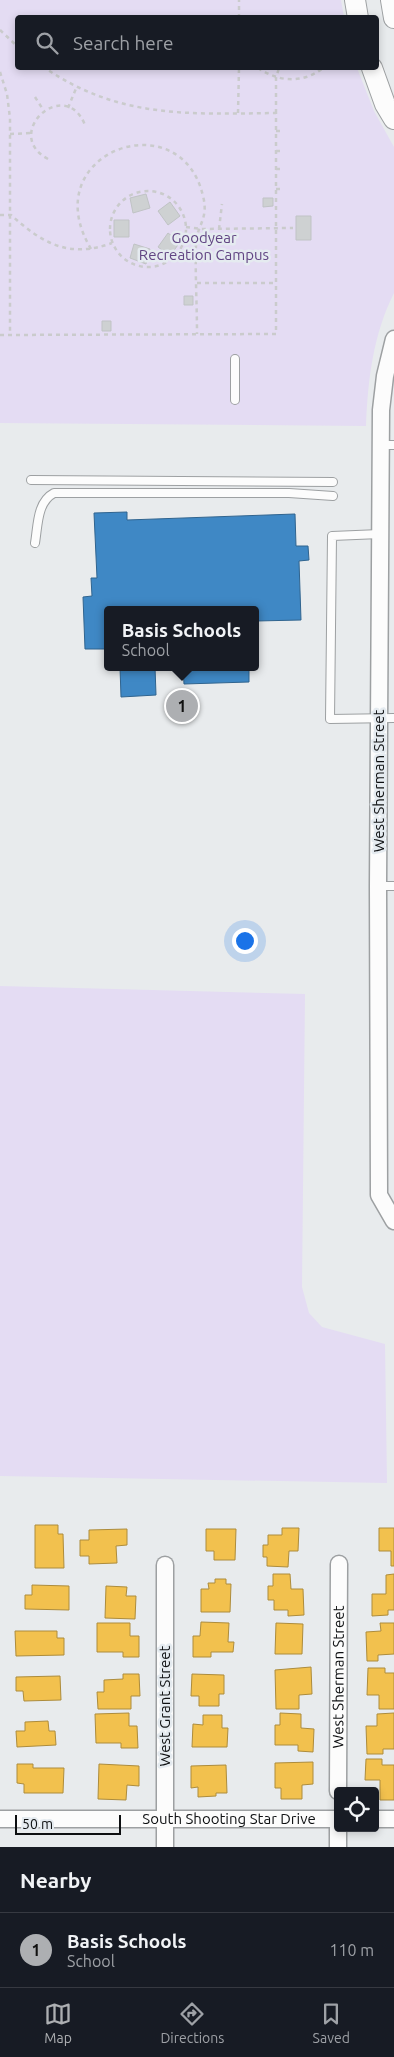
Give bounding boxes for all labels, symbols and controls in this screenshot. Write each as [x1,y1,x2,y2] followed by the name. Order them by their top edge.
[15,15,379,70] search box
[33,29,61,57] icon: search
[73,32,173,54] text: Search here
[139,229,269,263] park label: Goodyear Recreation Campus
[104,606,259,671] popup
[122,619,241,641] text: Basis Schools
[122,641,170,659] text: School
[166,687,198,725] pin: 1
[370,710,387,852] street label: West Sherman Street
[232,928,258,954] your location
[329,1605,347,1748] street label: West Sherman Street
[156,1645,173,1766] street label: West Grant Street
[334,1787,379,1832] map controls
[334,1787,379,1832] button: locate
[142,1810,316,1827] street label: South Shooting Star Drive
[15,1812,121,1835] scale bar
[22,1816,53,1832] text: 50 m
[20,1868,91,1892] text: Nearby
[67,1930,186,1952] text: Basis Schools
[31,1941,41,1959] text: 1
[329,1941,374,1959] text: 110 m
[67,1952,115,1970] text: School
[44,2000,72,2046] tab: Map
[160,2000,224,2046] tab: Directions
[313,2000,350,2046] tab: Saved

